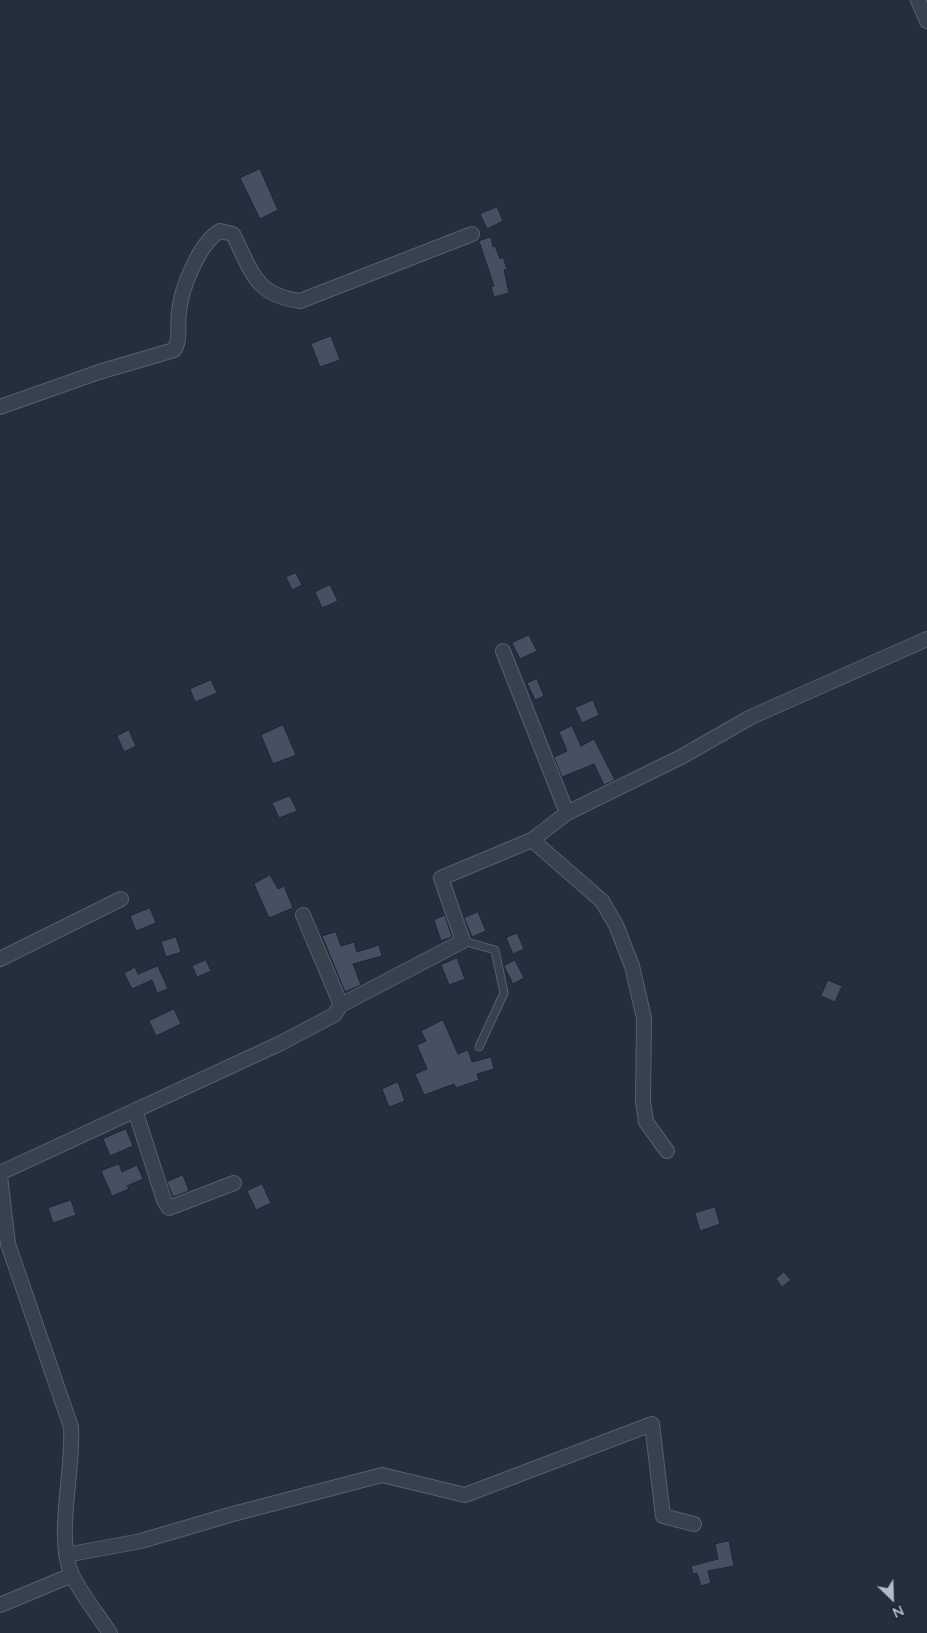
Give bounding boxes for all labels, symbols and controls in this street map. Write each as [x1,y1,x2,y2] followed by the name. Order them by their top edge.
[867,1573,917,1623] north arrow
[890,1602,907,1622] text: N

